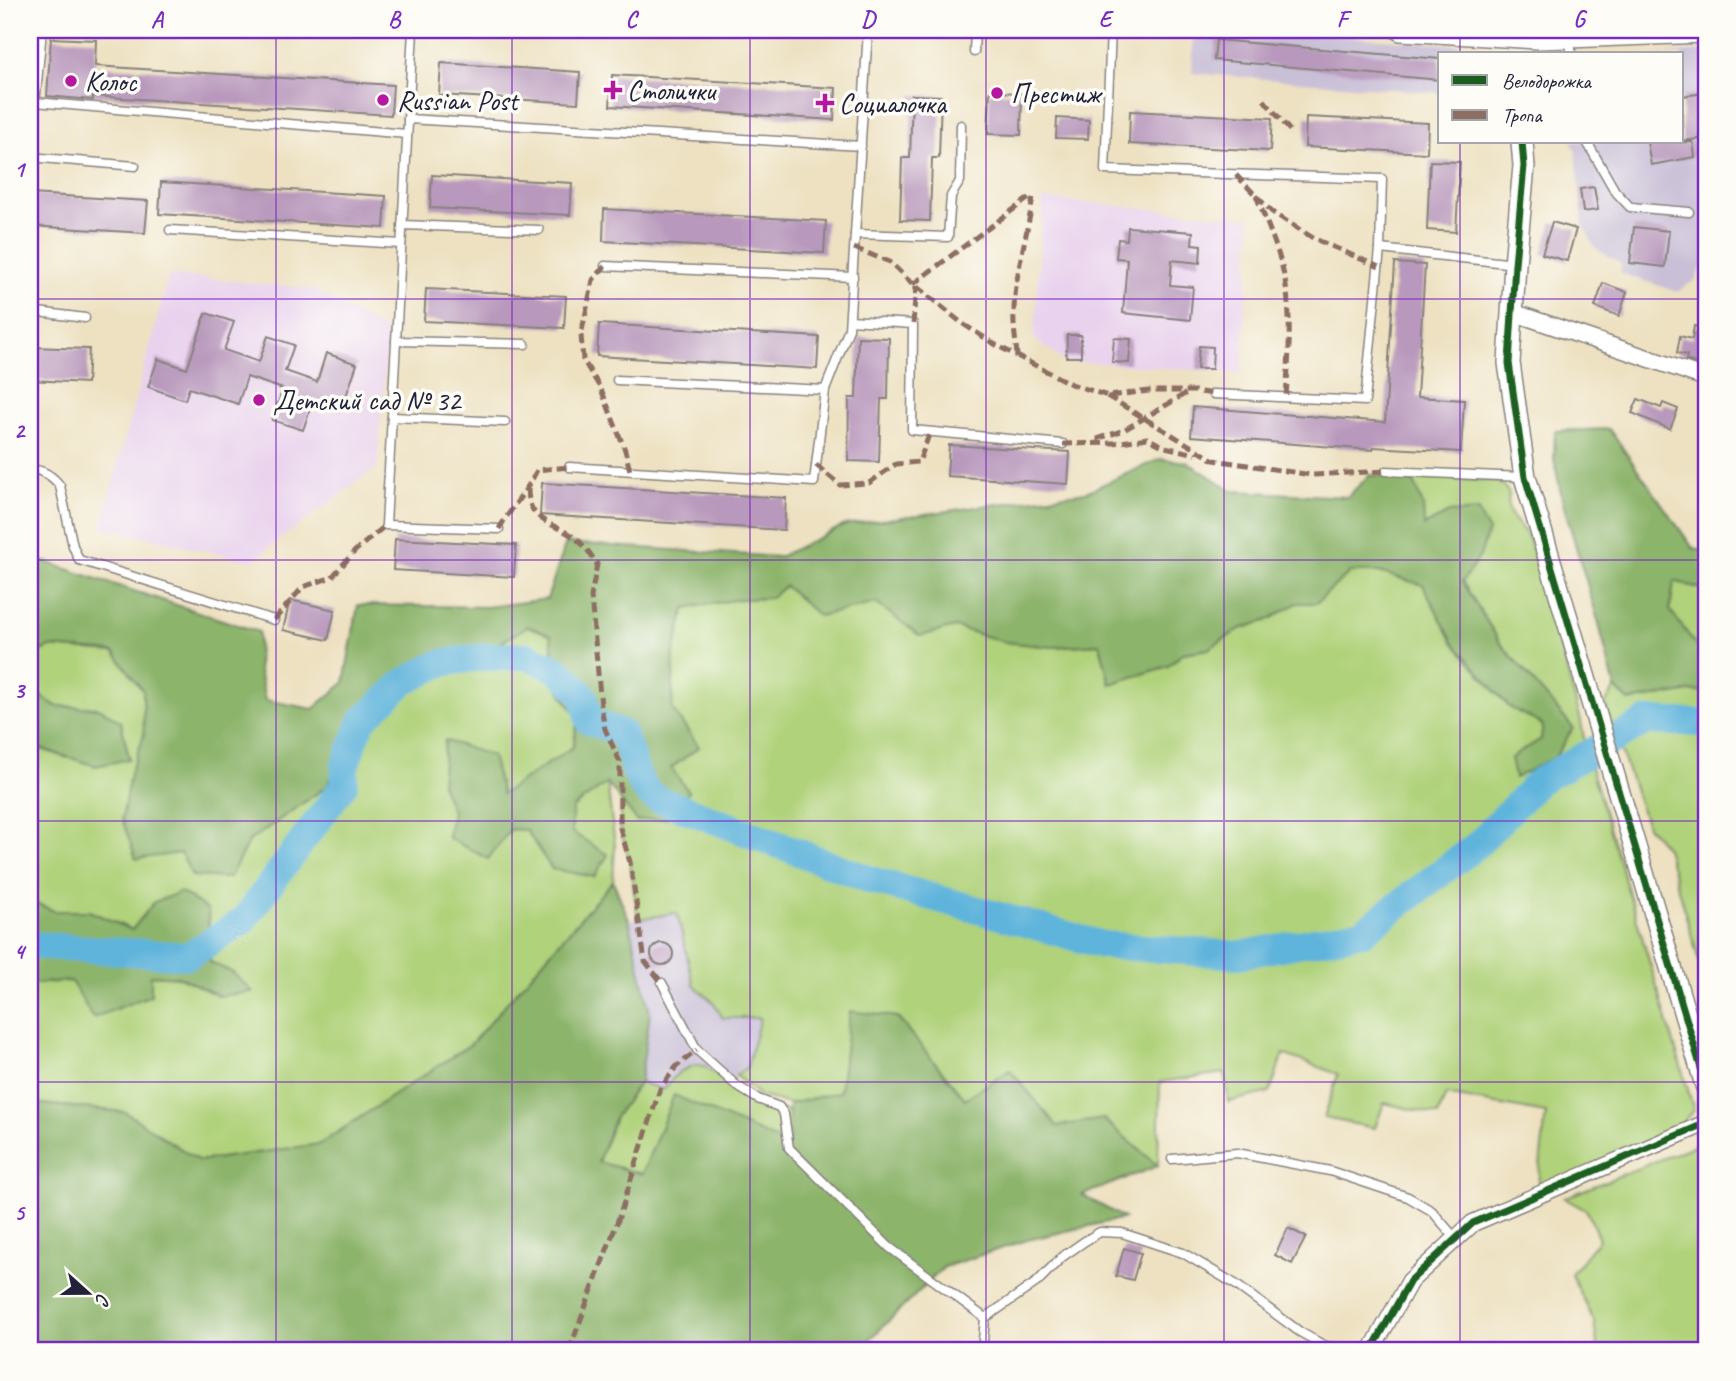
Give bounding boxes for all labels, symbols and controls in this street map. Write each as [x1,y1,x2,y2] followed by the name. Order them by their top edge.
[151,5,165,34] text: A
[388,5,402,34] text: B
[626,5,640,34] text: C
[861,5,877,34] text: D
[1099,5,1115,34] text: E
[1337,5,1353,34] text: F
[1573,5,1588,34] text: G
[1438,52,1684,144] legend
[85,64,137,99] place label: Колос
[1502,68,1592,94] text: Велодорожка
[63,73,79,89] marker: Колос
[627,73,718,108] place label: Столички
[1011,76,1104,111] place label: Престиж
[605,82,621,98] marker: Столички
[397,83,520,118] place label: Russian Post
[989,85,1005,101] marker: Престиж
[839,86,948,121] place label: Социалочка
[375,92,391,108] marker: Russian Post
[817,95,833,111] marker: Социалочка
[1502,102,1543,128] text: Тропа
[14,155,27,184] text: 1
[273,383,463,418] place label: Детский сад № 32
[251,392,267,408] marker: Детский сад № 32
[14,416,27,445] text: 2
[14,676,27,705] text: 3
[14,937,27,966] text: 4
[14,1198,26,1227] text: 5
[52,1258,122,1328] north arrow
[89,1290,116,1310] text: С

